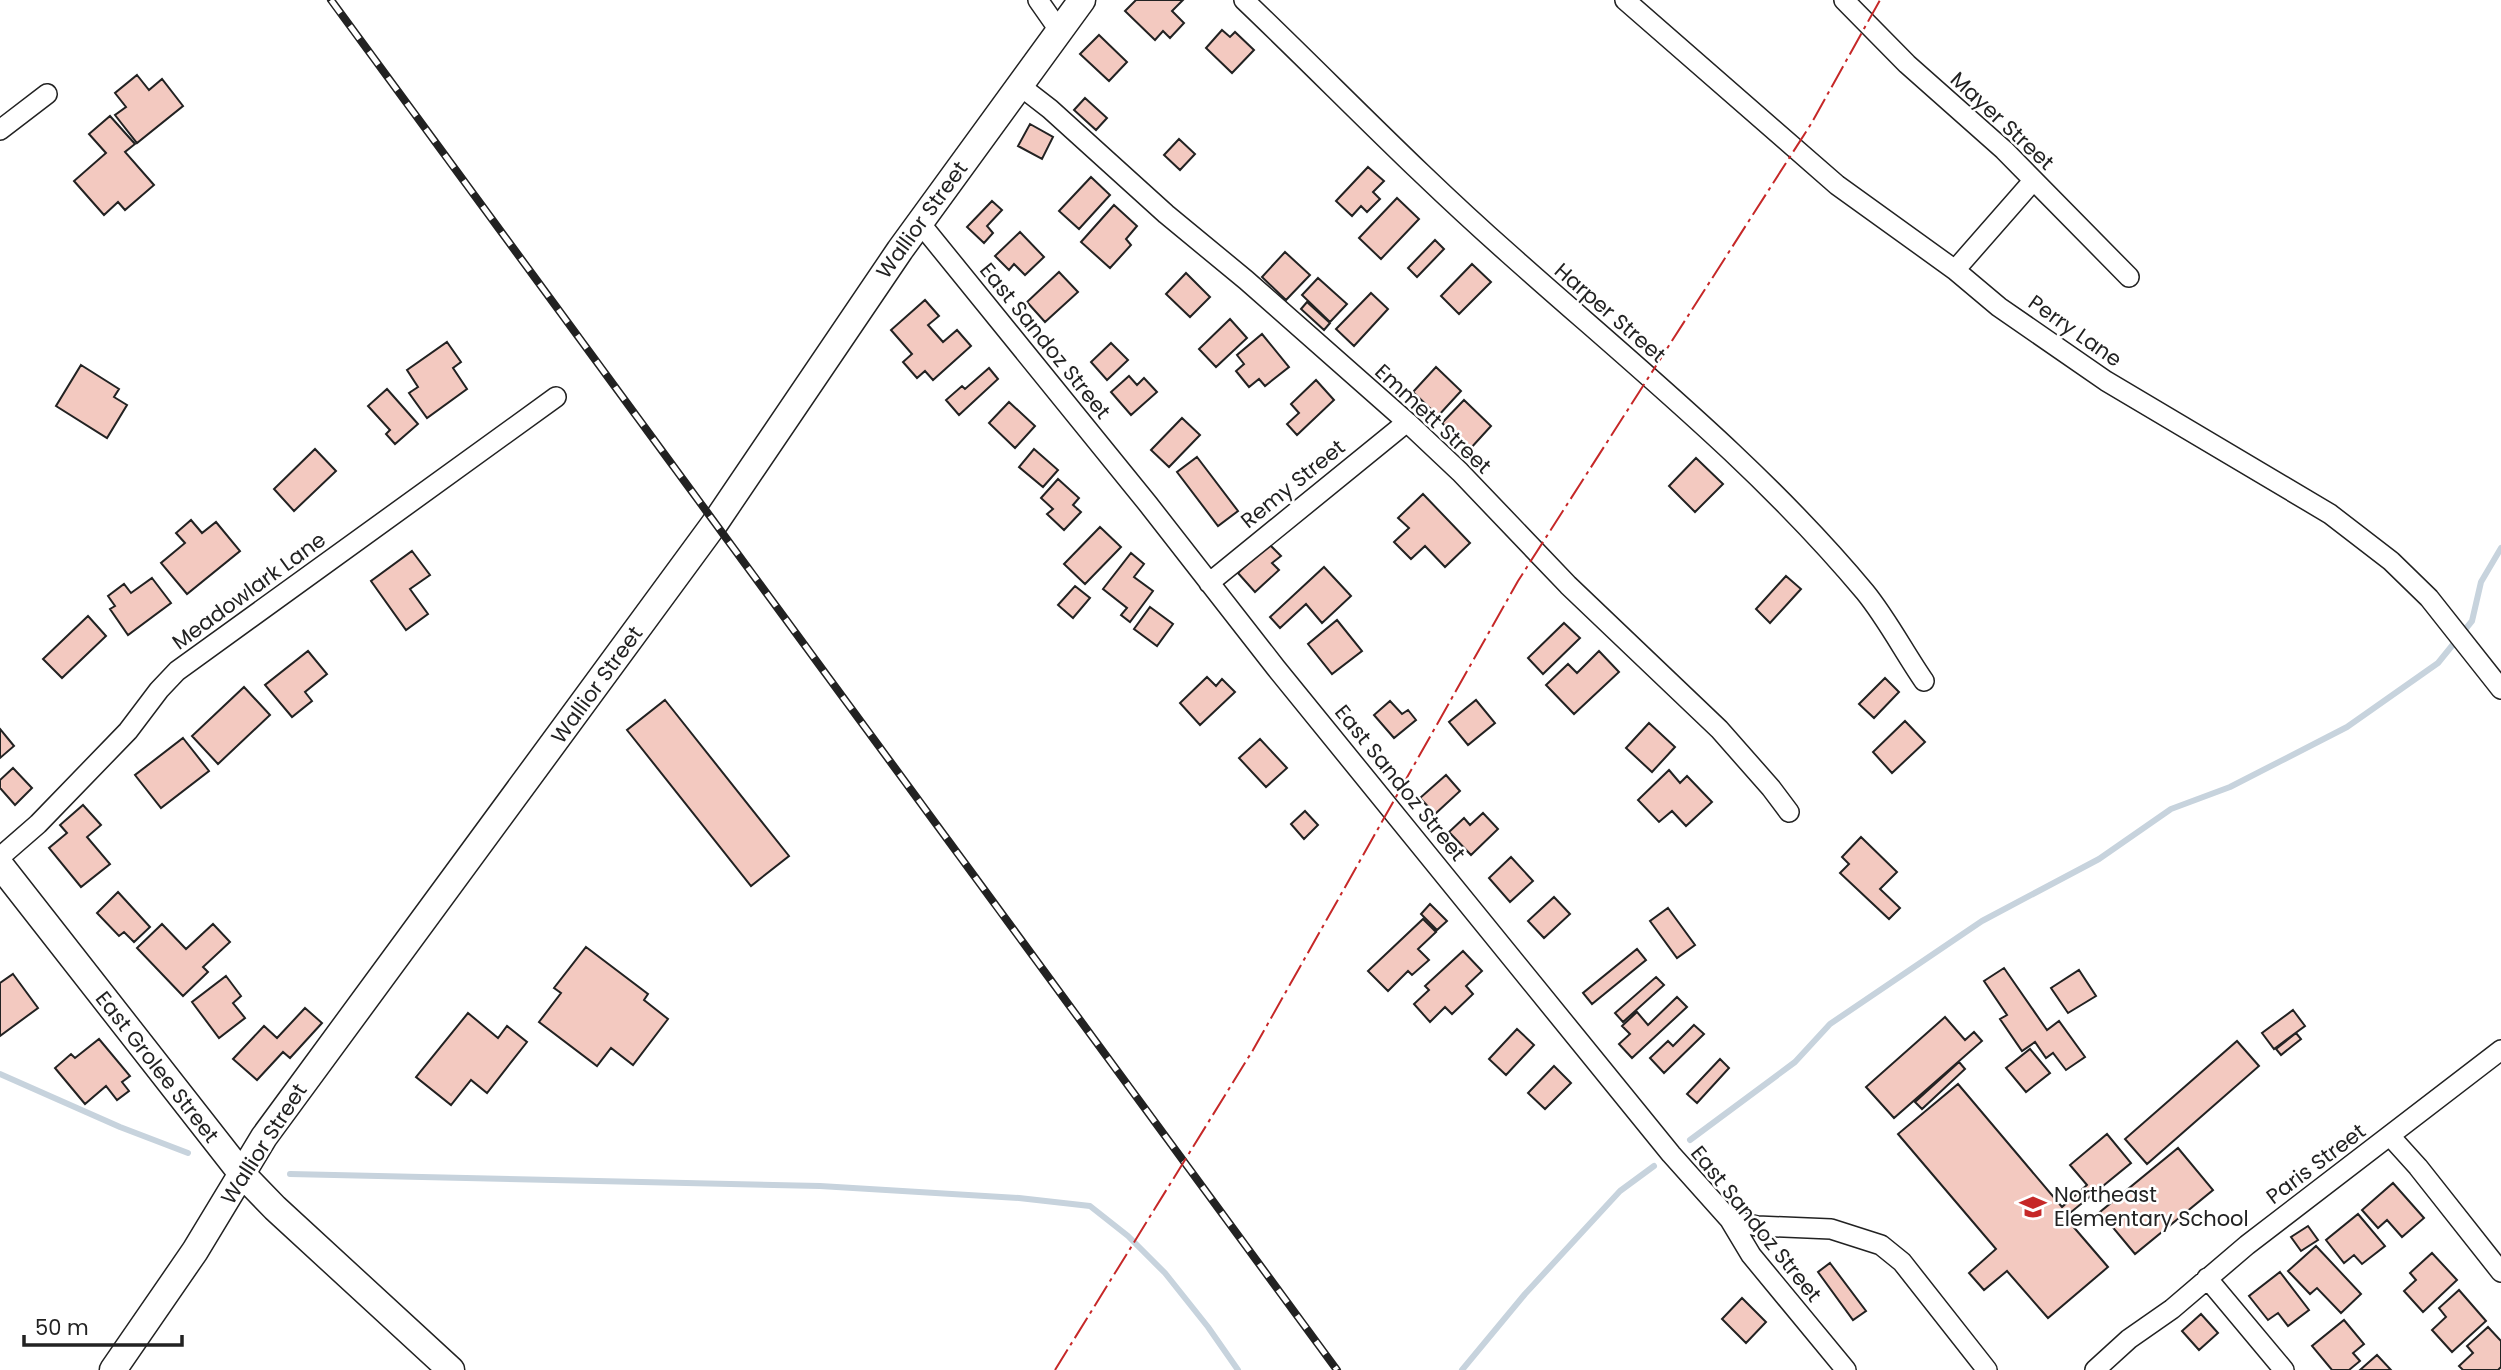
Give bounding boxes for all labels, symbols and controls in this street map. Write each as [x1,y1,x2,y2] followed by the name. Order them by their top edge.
[1944,65,2061,176] street label: Mayer Street
[869,155,974,284] street label: Wallior Street
[973,256,1118,425] street label: East Sandoz Street
[1548,256,1672,369] street label: Harper Street
[2023,288,2128,373] street label: Perry Lane
[1369,357,1498,480] street label: Emmett Street
[1234,433,1351,535] street label: Remy Street
[166,525,331,656] street label: Meadowlark Lane
[544,620,649,749] street label: Wallior Street
[1328,698,1473,867] street label: East Sandoz Street
[89,985,226,1149] street label: East Grolee Street
[214,1078,313,1210] street label: Wallior Street
[2260,1117,2371,1211] street label: Paris Street
[1684,1139,1829,1308] street label: East Sandoz Street
[2054,1180,2249,1233] place label: Northeast Elementary School
[2018,1192,2048,1222] school or university icon: Northeast Elementary School
[24,1304,182,1348] scale bar
[35,1313,89,1342] text: 50 m

